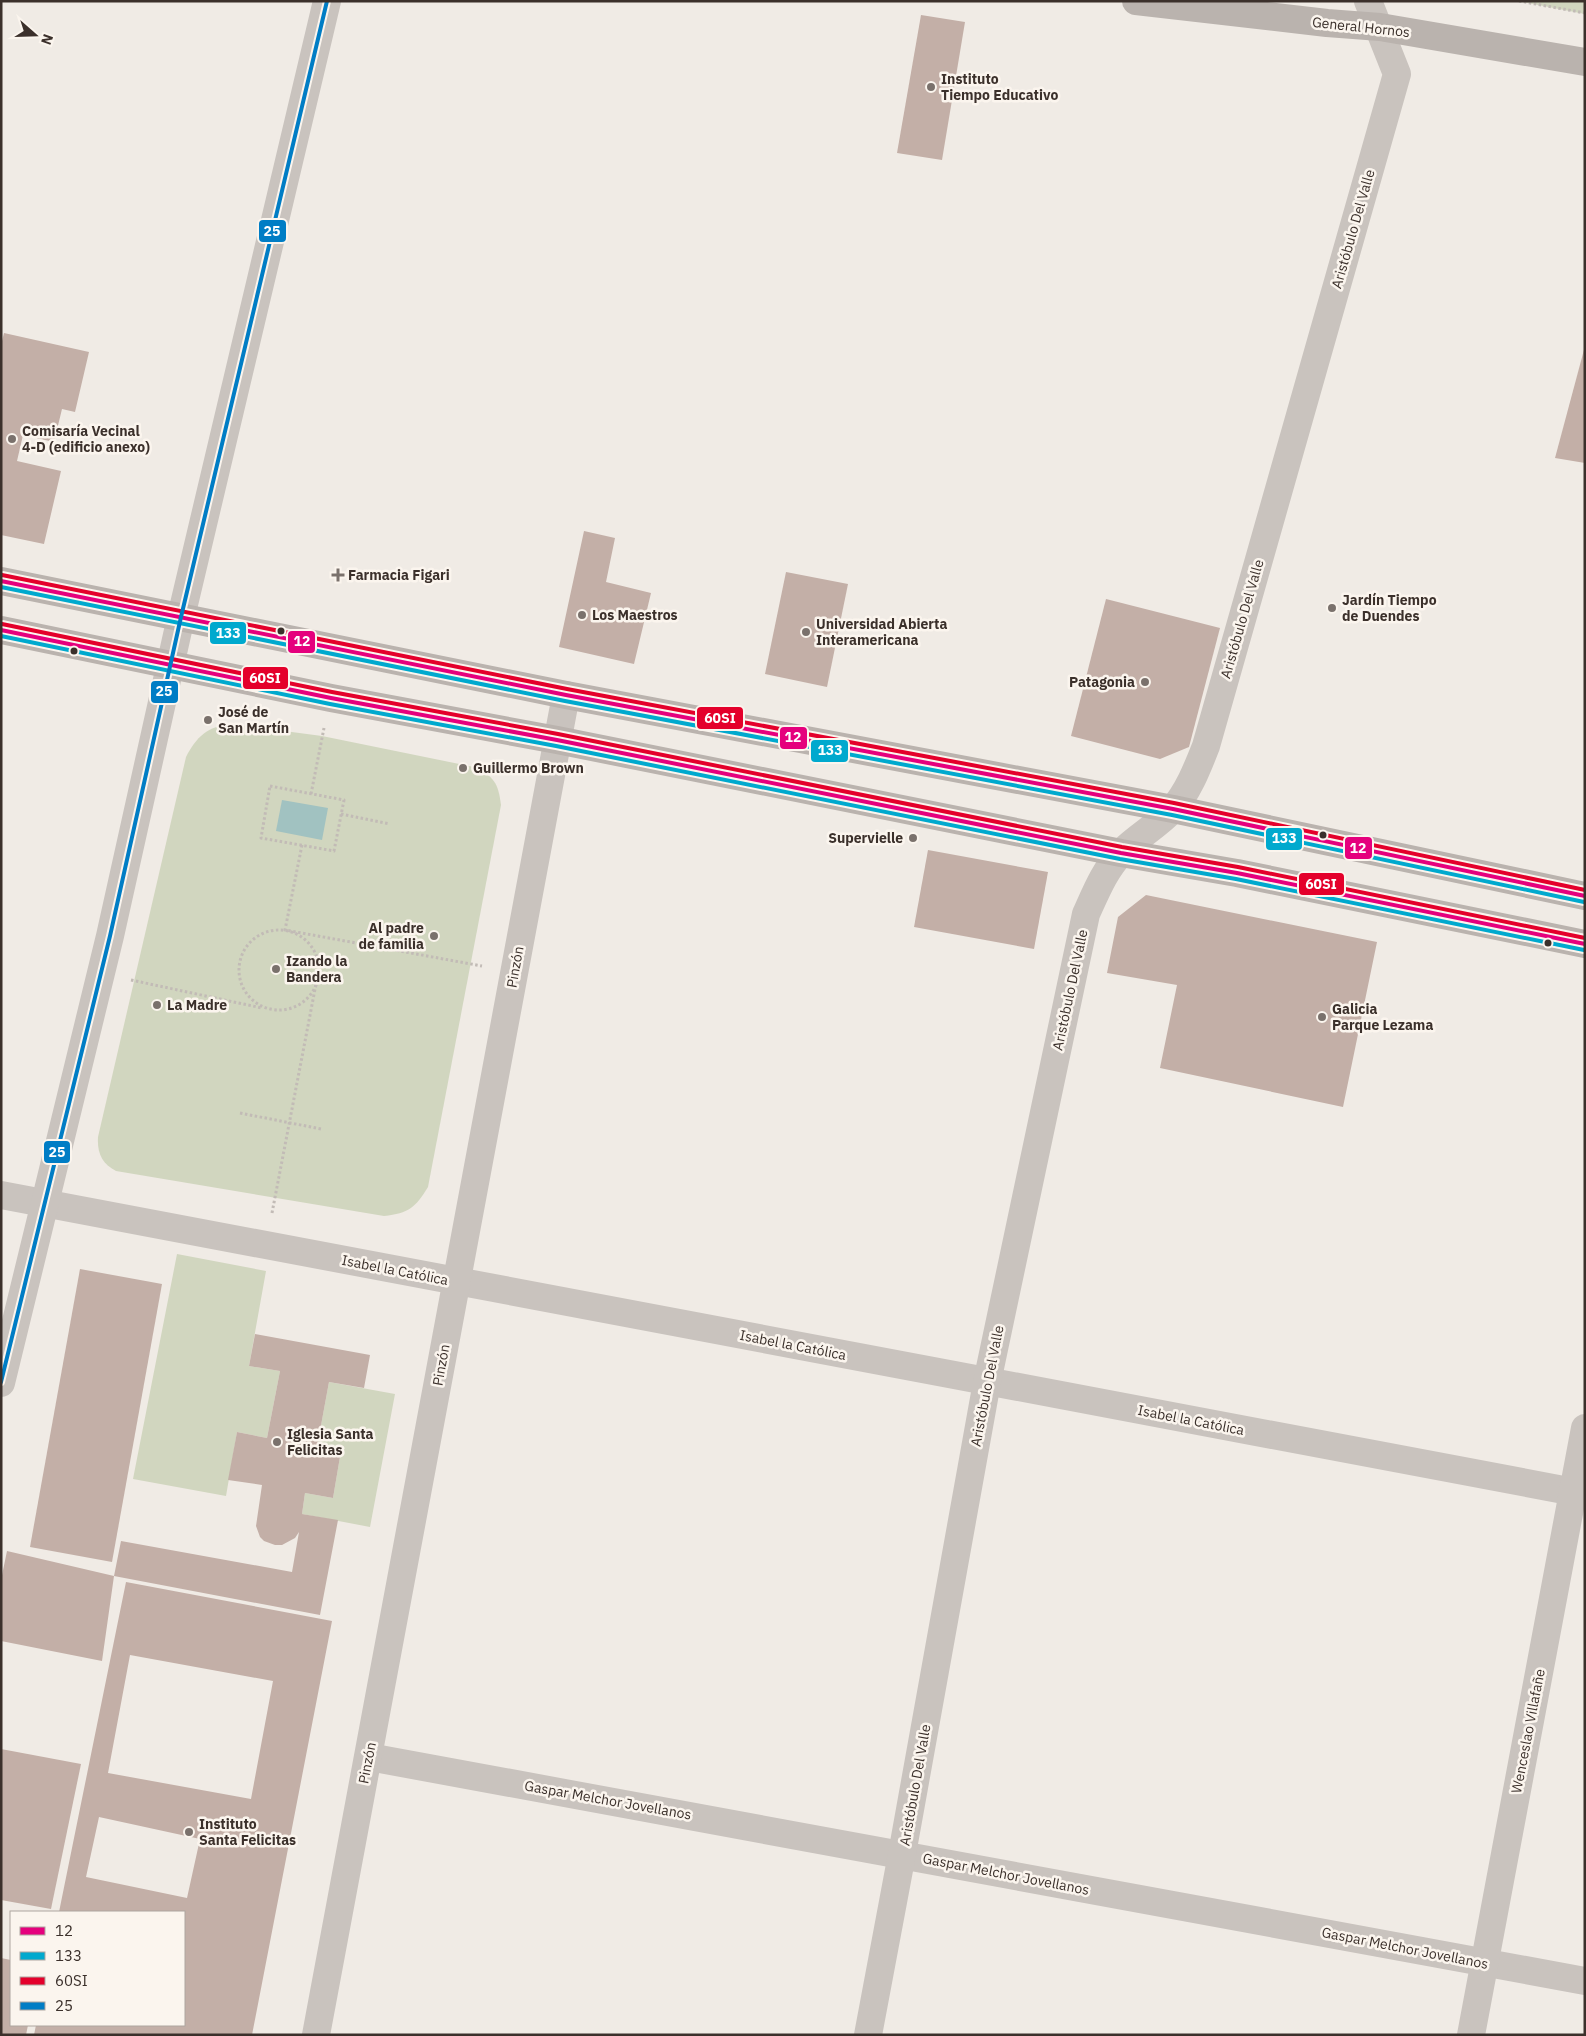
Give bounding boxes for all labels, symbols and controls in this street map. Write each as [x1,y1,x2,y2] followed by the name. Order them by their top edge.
[10,10,60,60] north arrow
[1311,13,1411,41] street label: General Hornos
[37,32,57,47] text: N
[941,70,1058,104] place label: Instituto Tiempo Educativo
[925,81,937,93] marker: Instituto Tiempo Educativo
[1327,167,1379,291] street label: Aristóbulo Del Valle
[258,219,287,243] line badge: 25
[264,222,280,240] text: 25
[22,422,150,456] place label: Comisaría Vecinal 4-D (edificio anexo)
[6,433,18,445] marker: Comisaría Vecinal 4-D (edificio anexo)
[1216,557,1268,681] street label: Aristóbulo Del Valle
[348,566,450,584] place label: Farmacia Figari
[332,569,344,581] marker: Farmacia Figari
[1342,591,1437,625] place label: Jardín Tiempo de Duendes
[1326,602,1338,614] marker: Jardín Tiempo de Duendes
[592,606,678,624] place label: Los Maestros
[576,609,588,621] marker: Los Maestros
[816,615,947,649] place label: Universidad Abierta Interamericana
[209,621,247,645] line badge: 133
[215,624,241,642] text: 133
[276,626,286,636] unlabelled marker
[800,626,812,638] marker: Universidad Abierta Interamericana
[287,630,316,654] line badge: 12
[294,632,310,650] text: 12
[69,646,79,656] unlabelled marker
[242,666,289,690] line badge: 60SI
[249,669,281,687] text: 60SI
[1069,673,1135,691] place label: Patagonia
[1139,676,1151,688] marker: Patagonia
[150,680,179,704] line badge: 25
[156,682,172,700] text: 25
[218,703,289,737] place label: José de San Martín
[696,706,744,730] line badge: 60SI
[704,709,736,727] text: 60SI
[202,714,214,726] marker: José de San Martín
[779,726,808,750] line badge: 12
[785,728,801,746] text: 12
[810,739,849,763] line badge: 133
[817,741,843,759] text: 133
[473,759,584,777] place label: Guillermo Brown
[457,762,469,774] marker: Guillermo Brown
[1265,827,1303,851] line badge: 133
[828,829,903,847] place label: Supervielle
[1271,829,1297,847] text: 133
[1318,830,1328,840] unlabelled marker
[907,832,919,844] marker: Supervielle
[1344,836,1373,860] line badge: 12
[1350,839,1366,857] text: 12
[1298,872,1345,896] line badge: 60SI
[1305,875,1337,893] text: 60SI
[359,919,424,953] place label: Al padre de familia
[1048,928,1092,1052] street label: Aristóbulo Del Valle
[428,930,440,942] marker: Al padre de familia
[1543,938,1553,948] unlabelled marker
[502,945,528,989] street label: Pinzón
[286,952,348,986] place label: Izando la Bandera
[270,963,282,975] marker: Izando la Bandera
[167,996,227,1014] place label: La Madre
[151,999,163,1011] marker: La Madre
[1332,1000,1433,1034] place label: Galicia Parque Lezama
[1316,1011,1328,1023] marker: Galicia Parque Lezama
[43,1140,71,1164] line badge: 25
[49,1143,65,1161] text: 25
[340,1251,450,1289] street label: Isabel la Católica
[966,1324,1008,1448] street label: Aristóbulo Del Valle
[738,1326,848,1364] street label: Isabel la Católica
[428,1343,454,1387] street label: Pinzón
[1136,1401,1246,1439] street label: Isabel la Católica
[287,1425,374,1459] place label: Iglesia Santa Felicitas
[271,1436,283,1448] marker: Iglesia Santa Felicitas
[1507,1667,1549,1795] street label: Wenceslao Villafañe
[895,1723,935,1847] street label: Aristóbulo Del Valle
[354,1741,380,1785] street label: Pinzón
[523,1776,693,1824] street label: Gaspar Melchor Jovellanos
[199,1815,296,1849] place label: Instituto Santa Felicitas
[183,1826,195,1838] marker: Instituto Santa Felicitas
[921,1849,1091,1899] street label: Gaspar Melchor Jovellanos
[10,1911,185,2026] legend
[55,1921,73,1940] text: 12
[1320,1923,1490,1973] street label: Gaspar Melchor Jovellanos
[55,1946,82,1965] text: 133
[55,1971,88,1990] text: 60SI
[55,1996,73,2015] text: 25

